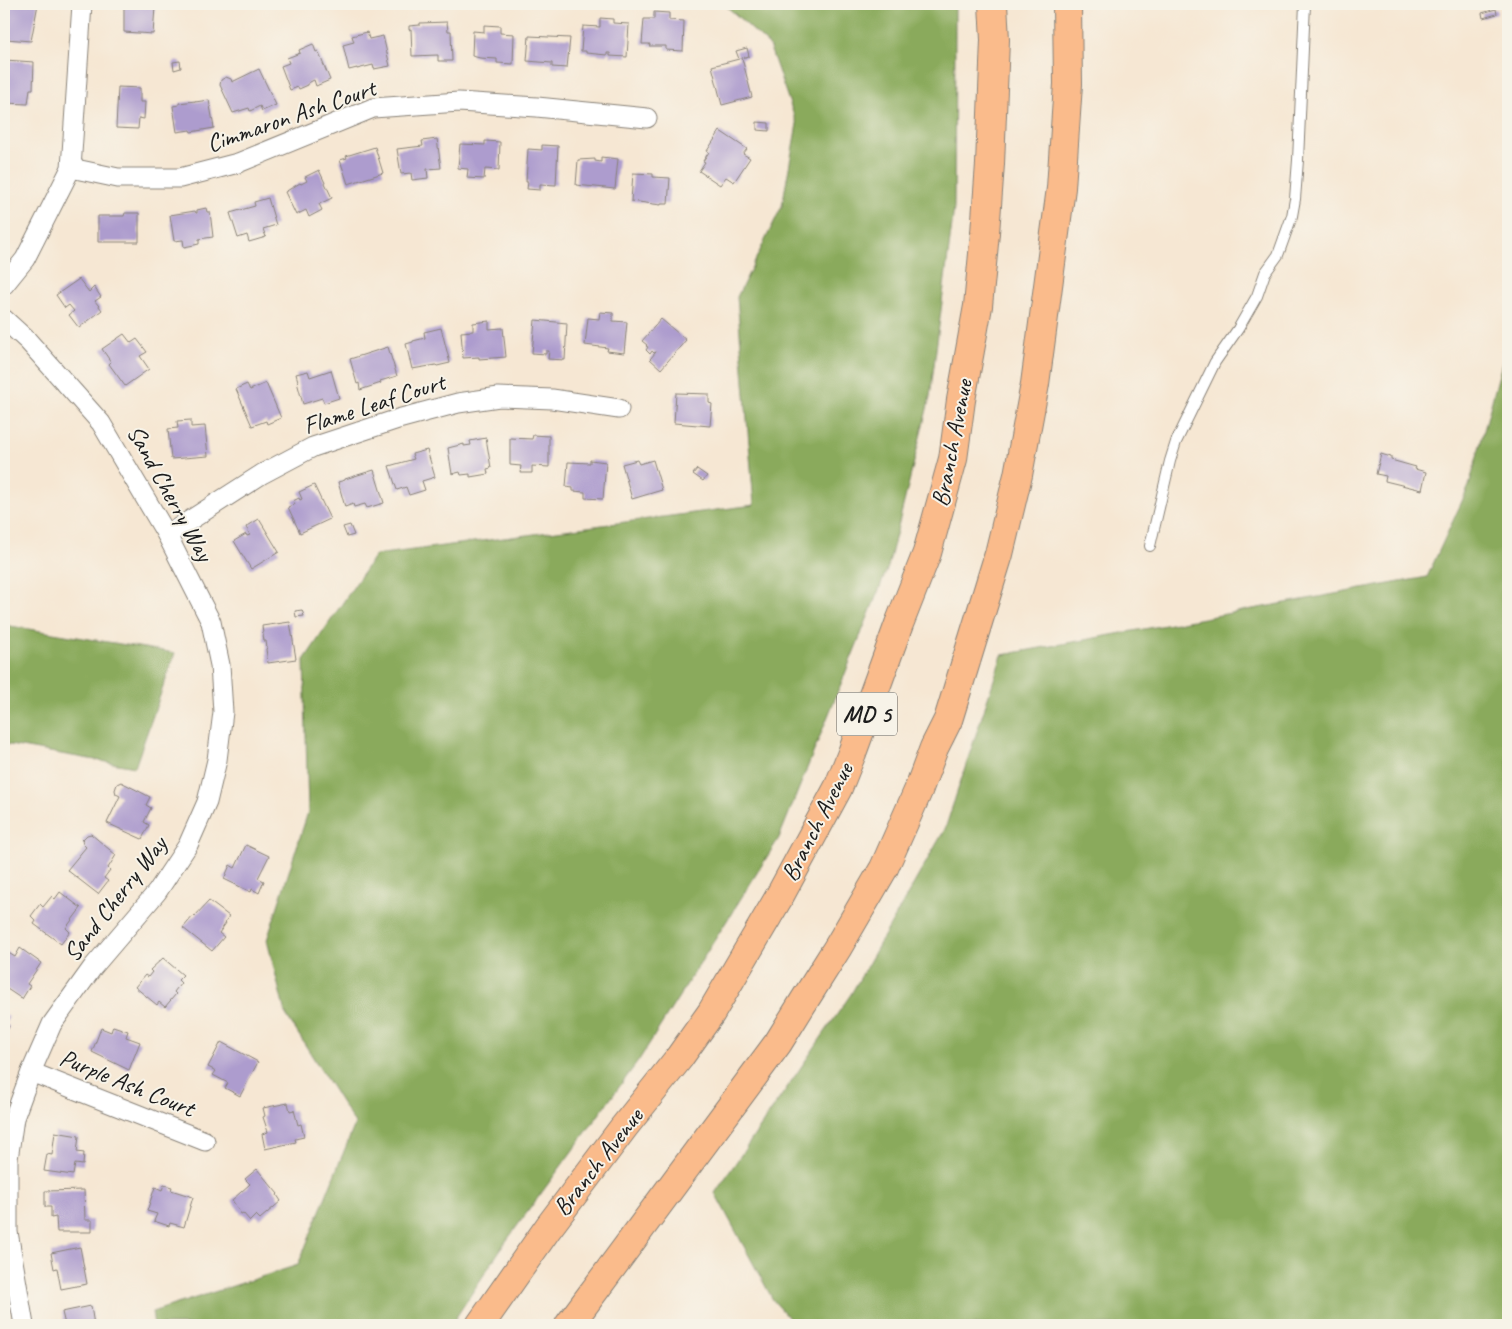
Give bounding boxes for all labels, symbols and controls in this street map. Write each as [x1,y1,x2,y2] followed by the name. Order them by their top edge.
[202,71,382,160] street label: Cimmaron Ash Court
[299,365,451,442] street label: Flame Leaf Court
[924,375,980,509] street label: Branch Avenue
[119,419,222,569] street label: Sand Cherry Way
[837,692,897,736] road number: MD 5
[774,756,861,887] street label: Branch Avenue
[56,828,176,968] street label: Sand Cherry Way
[55,1042,202,1126] street label: Purple Ash Court
[546,1100,651,1223] street label: Branch Avenue

